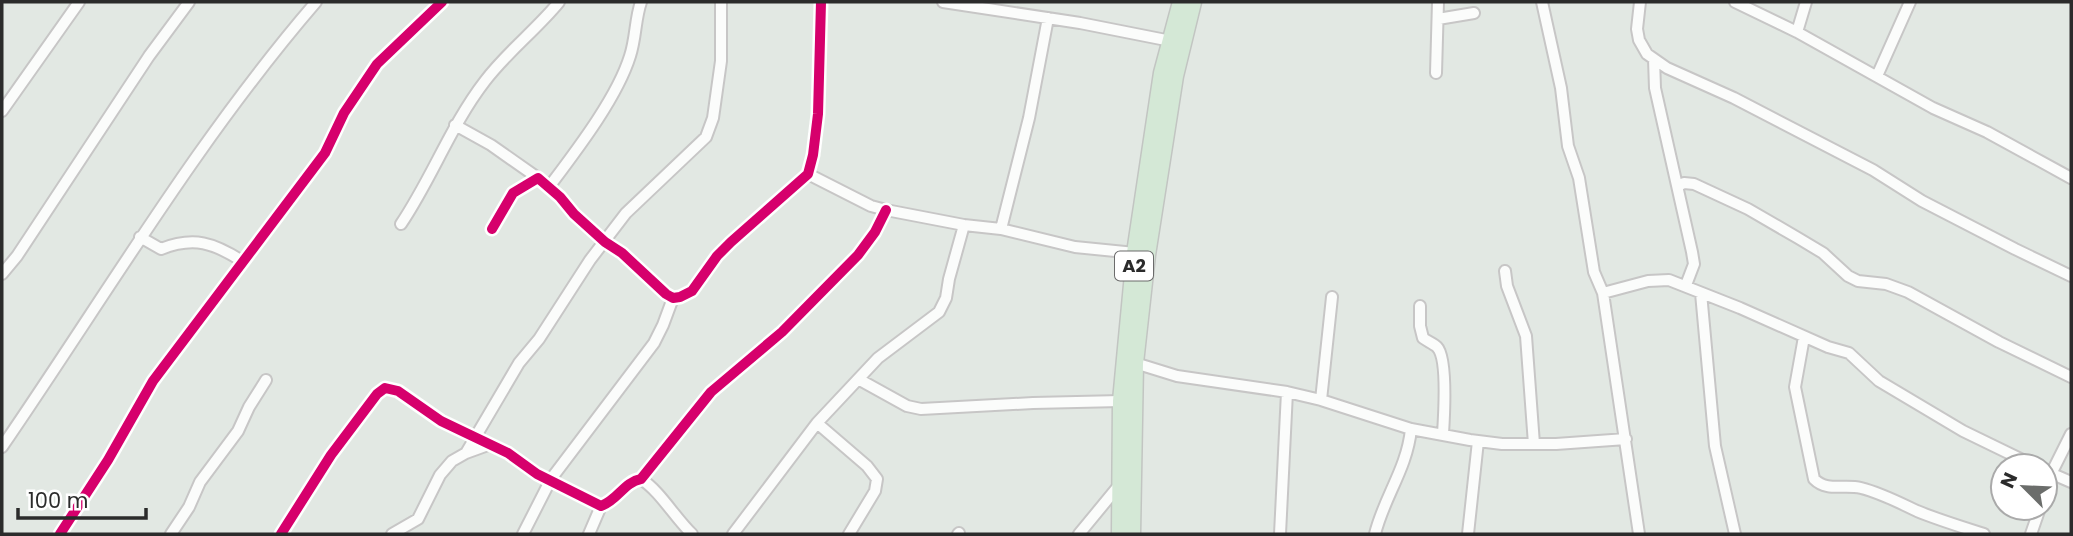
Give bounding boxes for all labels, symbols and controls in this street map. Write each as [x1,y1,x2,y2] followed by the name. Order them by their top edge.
[1115,252,1153,280] road number: A2
[1989,452,2059,522] north arrow
[1994,468,2024,492] text: N
[18,476,145,520] scale bar
[28,486,88,515] text: 100 m

